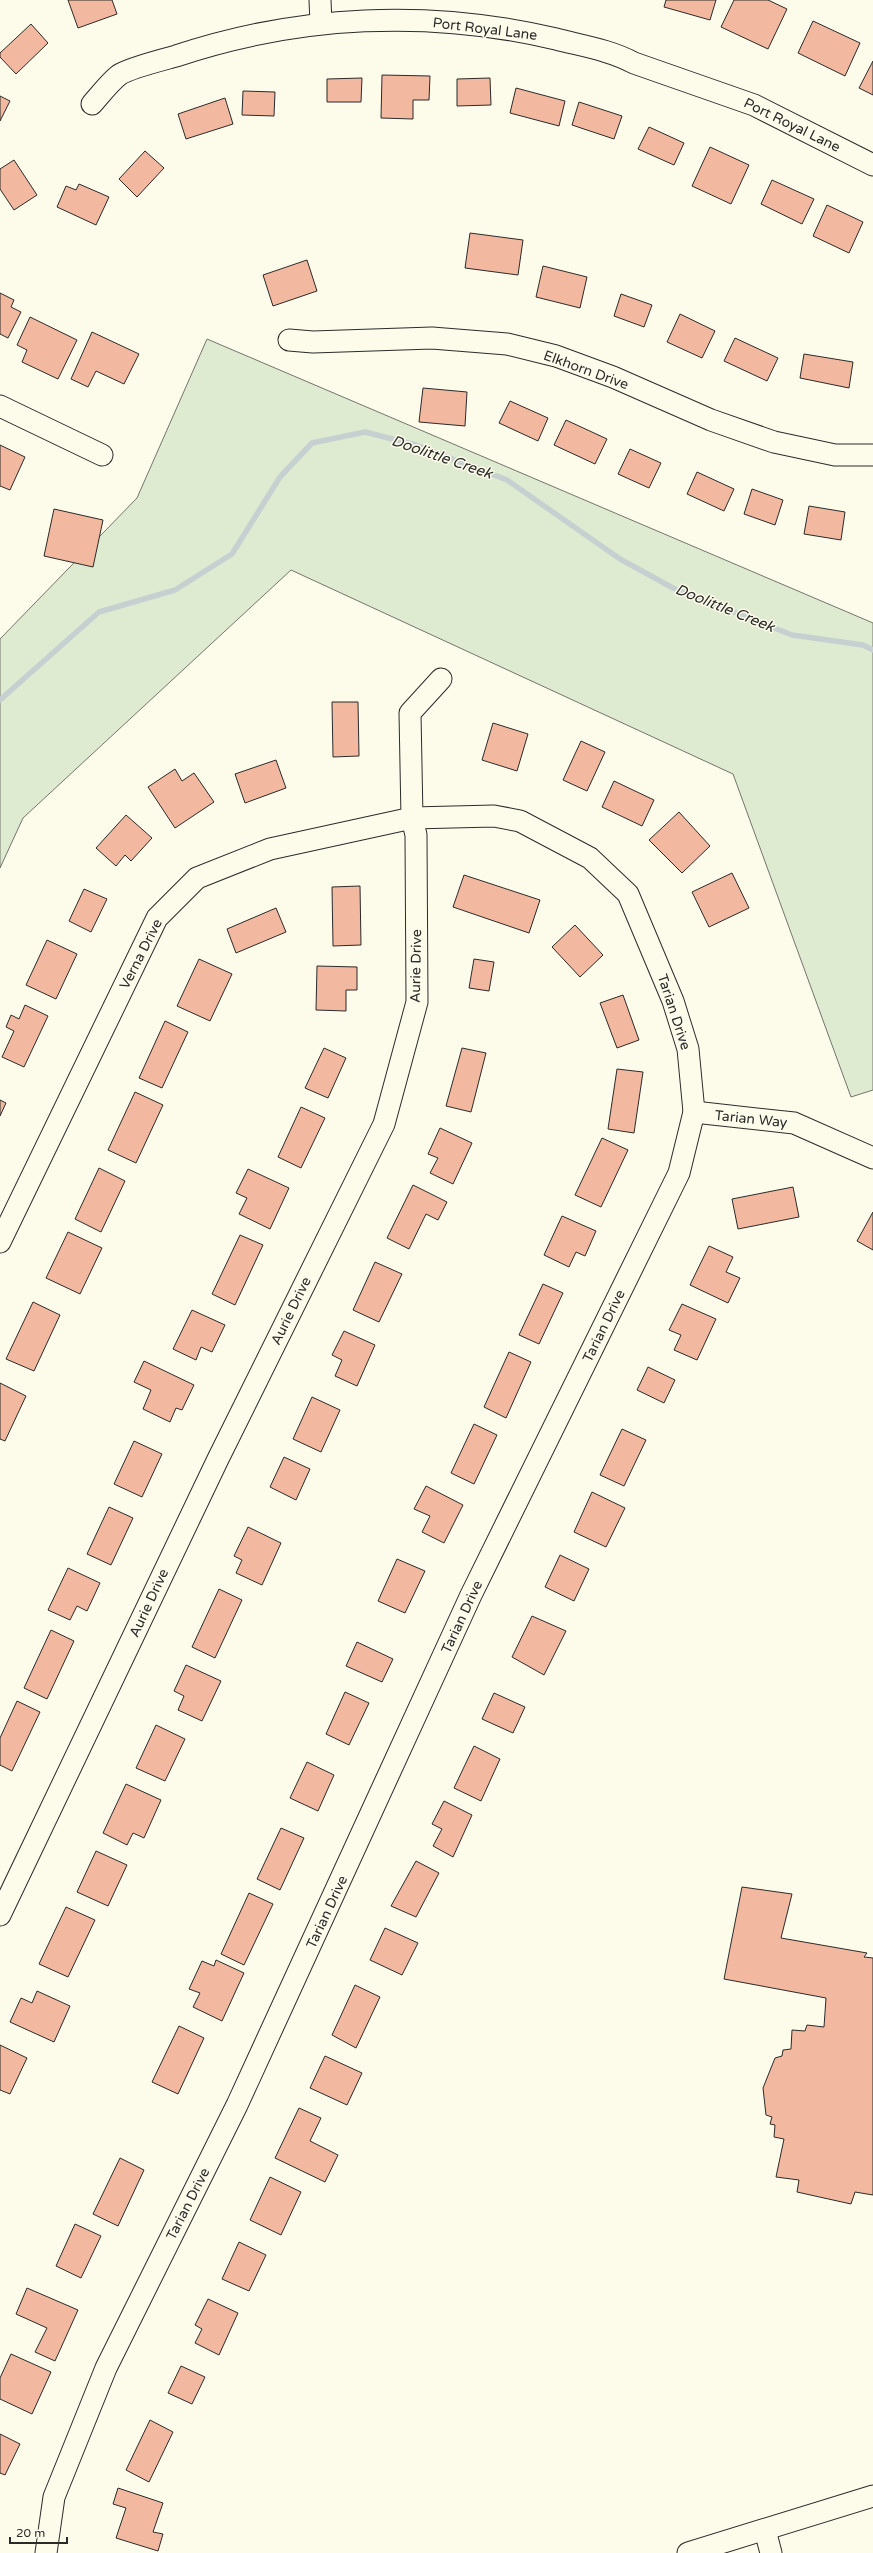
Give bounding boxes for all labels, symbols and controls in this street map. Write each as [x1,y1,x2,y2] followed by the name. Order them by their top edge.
[432,14,538,44] street label: Port Royal Lane
[741,94,843,156] street label: Port Royal Lane
[541,347,631,393] street label: Elkhorn Drive
[389,431,496,483] water label: Doolittle Creek
[673,580,779,637] water label: Doolittle Creek
[116,916,166,992] street label: Verna Drive
[407,929,425,1003] street label: Aurie Drive
[654,972,694,1052] street label: Tarian Drive
[714,1107,789,1131] street label: Tarian Way
[267,1274,315,1348] street label: Aurie Drive
[579,1287,629,1365] street label: Tarian Drive
[126,1566,172,1640] street label: Aurie Drive
[438,1578,486,1656] street label: Tarian Drive
[303,1873,351,1951] street label: Tarian Drive
[163,2165,213,2243] street label: Tarian Drive
[10,2519,67,2545] scale bar
[16,2526,45,2540] text: 20 m

